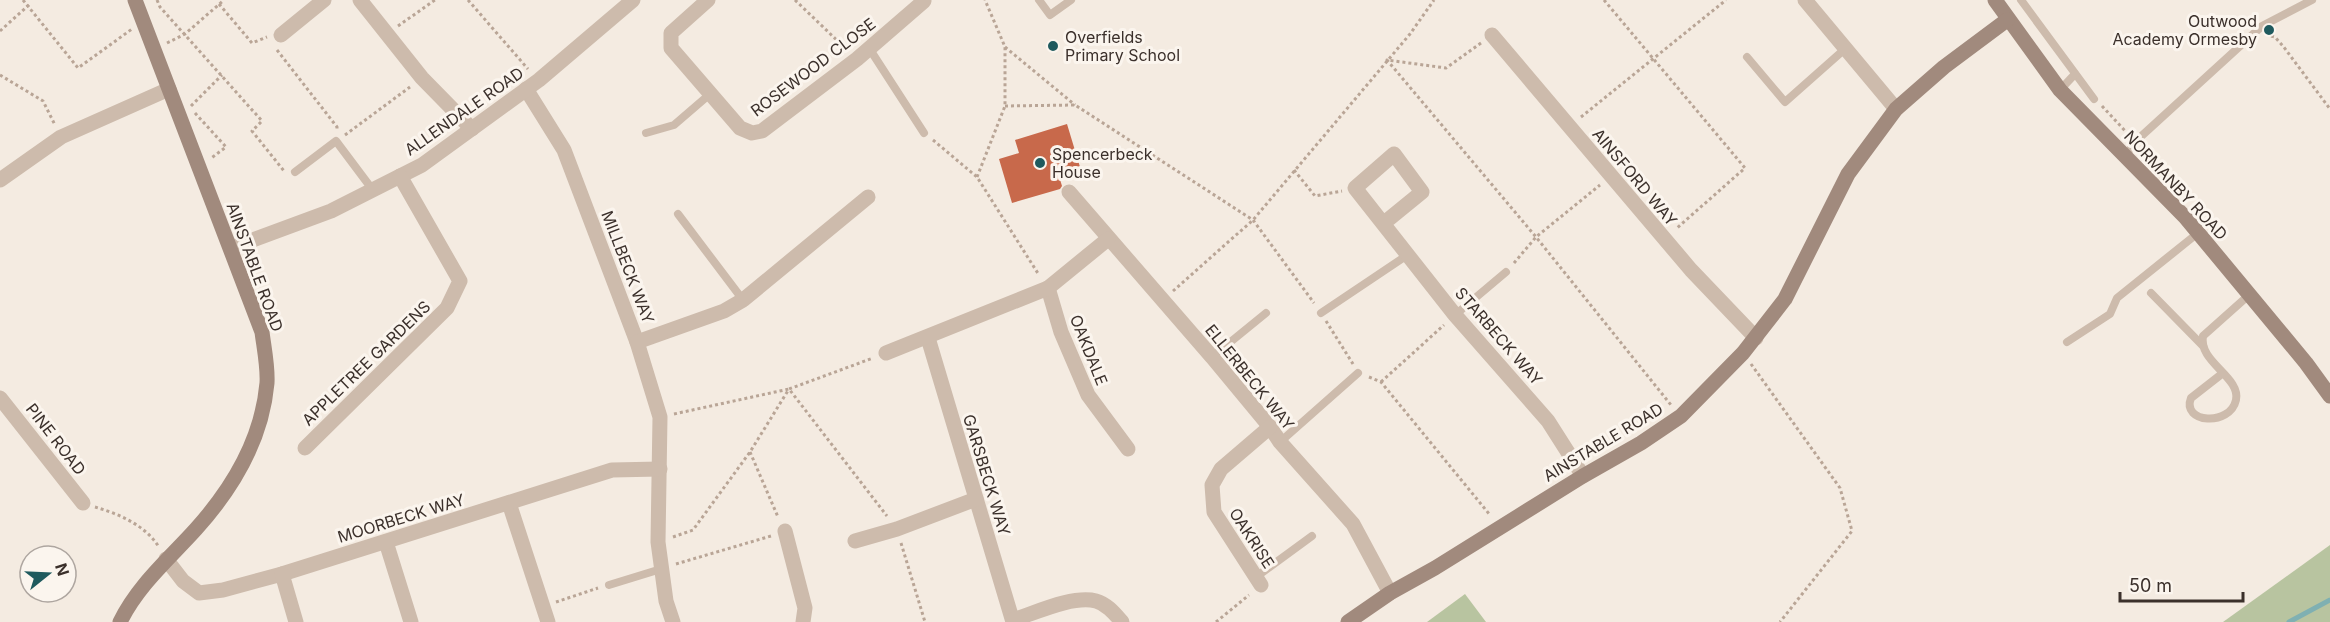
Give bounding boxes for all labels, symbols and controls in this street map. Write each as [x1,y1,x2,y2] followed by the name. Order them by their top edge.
[2113,11,2257,49] place label: Outwood Academy Ormesby
[747,14,879,120] street label: ROSEWOOD CLOSE
[2262,23,2276,37] marker: Outwood Academy Ormesby
[1065,27,1180,65] place label: Overfields Primary School
[1046,39,1060,53] marker: Overfields Primary School
[401,62,527,160] street label: ALLENDALE ROAD
[1588,124,1682,230] street label: AINSFORD WAY
[2120,126,2232,244] street label: NORMANBY ROAD
[1052,144,1153,182] place label: Spencerbeck House
[1033,156,1047,170] marker: Spencerbeck House
[222,200,288,334] street label: AINSTABLE ROAD
[597,208,659,326] street label: MILLBECK WAY
[1451,283,1547,389] street label: STARBECK WAY
[298,296,434,430] street label: APPLETREE GARDENS
[1066,312,1112,388] street label: OAKDALE
[1201,320,1299,434] street label: ELLERBECK WAY
[1540,398,1666,486] street label: AINSTABLE ROAD
[22,399,90,479] street label: PINE ROAD
[959,412,1015,538] street label: GARSBECK WAY
[335,489,467,547] street label: MOORBECK WAY
[1225,504,1279,572] street label: OAKRISE
[18,544,78,604] north arrow
[51,560,74,578] text: N
[2120,565,2243,603] scale bar
[2129,575,2172,596] text: 50 m

